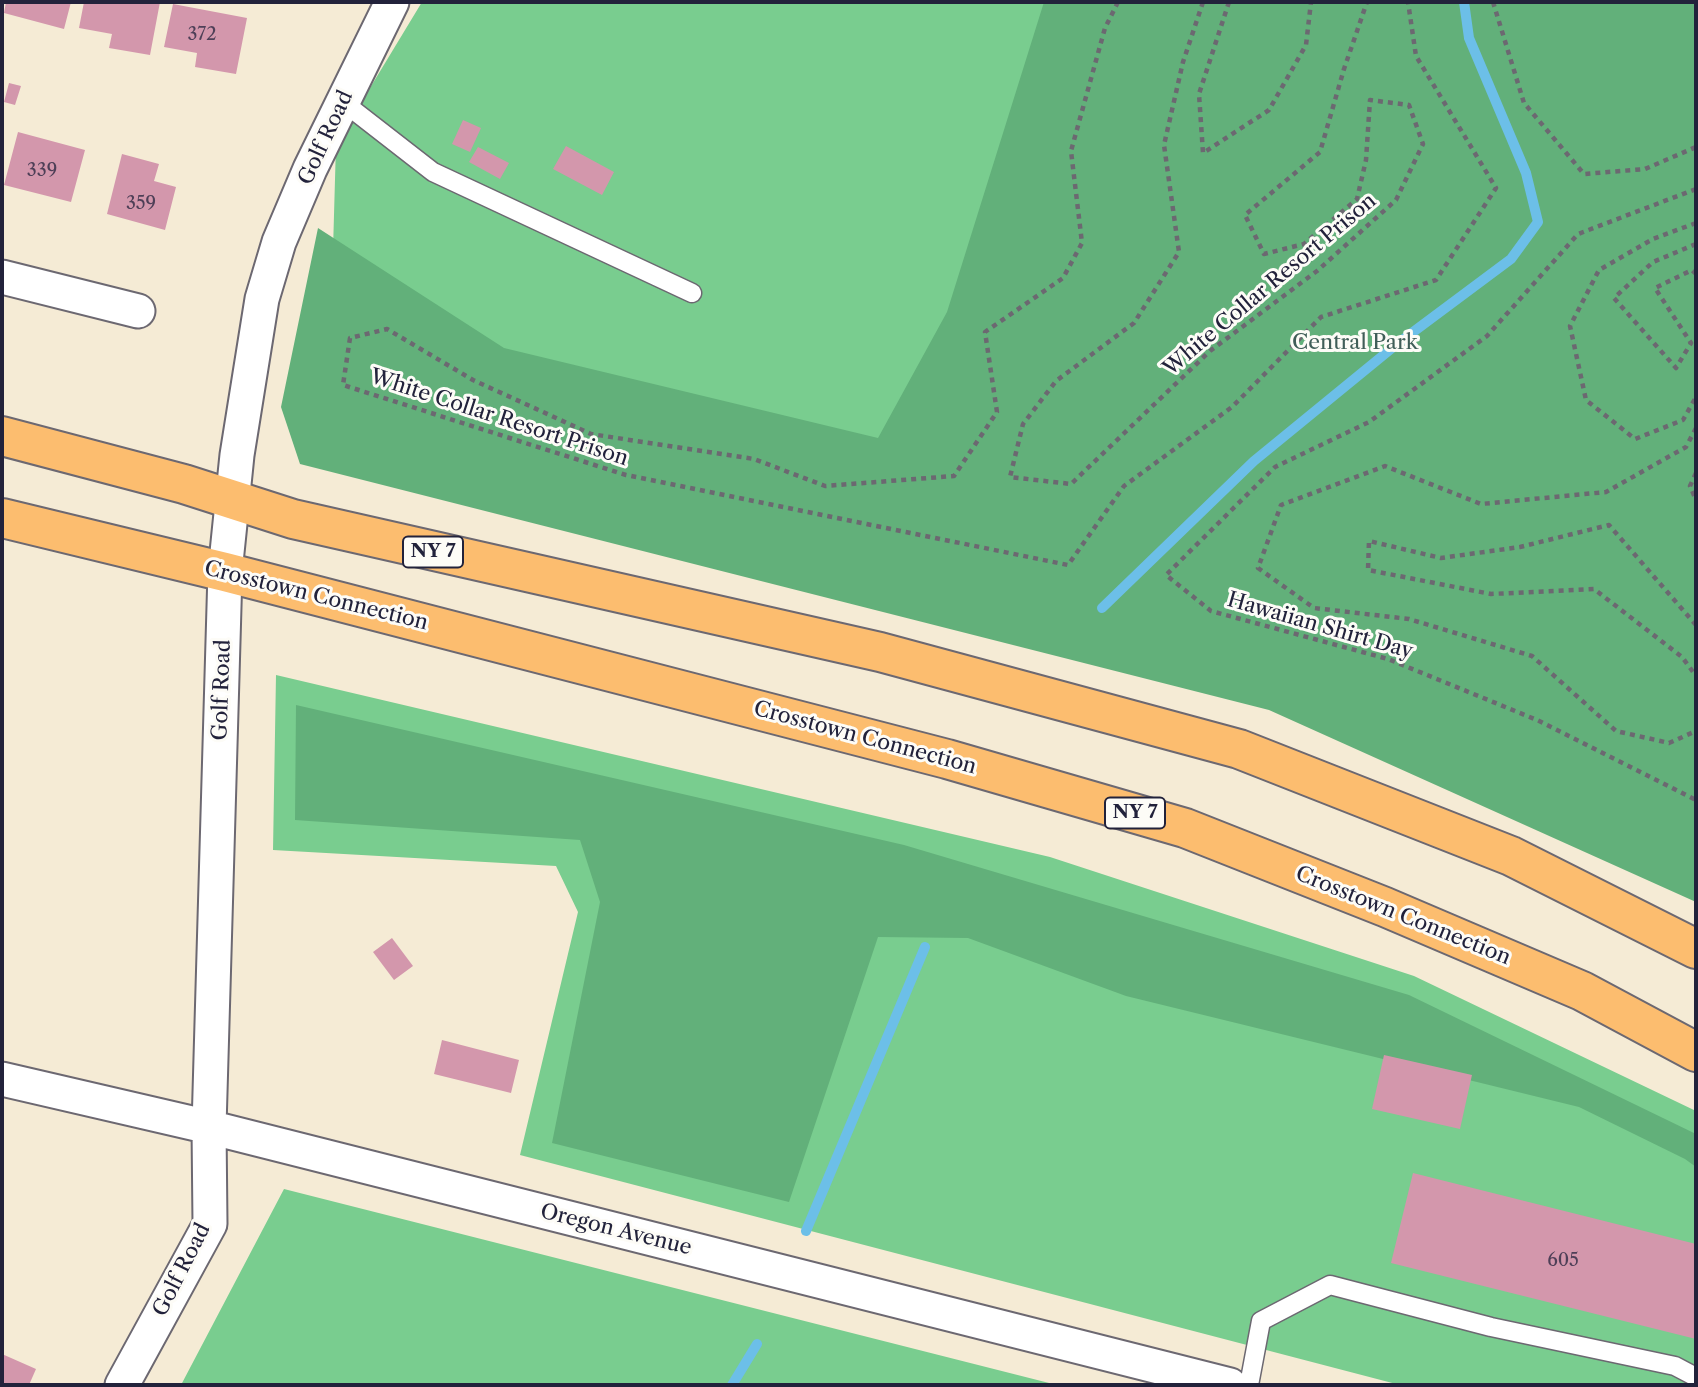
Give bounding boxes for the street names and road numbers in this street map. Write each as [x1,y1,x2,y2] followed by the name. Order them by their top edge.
[293,87,359,189] street label: Golf Road
[1158,189,1382,381] street label: White Collar Resort Prison
[367,364,631,472] street label: White Collar Resort Prison
[403,537,463,568] road number: NY 7
[202,556,430,636] street label: Crosstown Connection
[1224,587,1416,665] street label: Hawaiian Shirt Day
[208,639,236,741] street label: Golf Road
[751,696,979,780] street label: Crosstown Connection
[1105,798,1165,828] road number: NY 7
[1292,861,1514,971] street label: Crosstown Connection
[538,1199,694,1261] street label: Oregon Avenue
[148,1219,216,1321] street label: Golf Road

